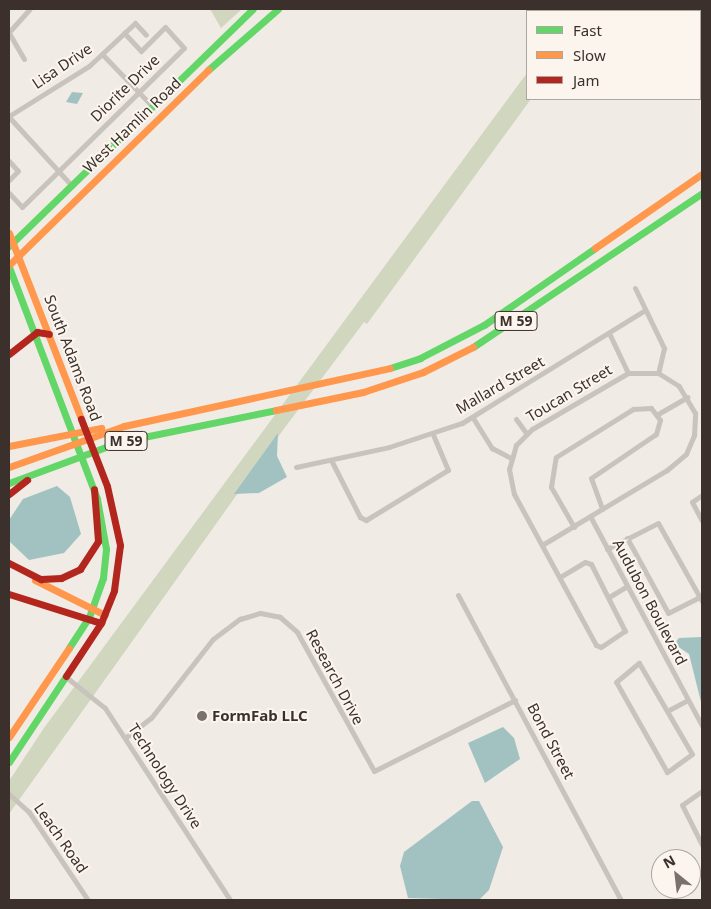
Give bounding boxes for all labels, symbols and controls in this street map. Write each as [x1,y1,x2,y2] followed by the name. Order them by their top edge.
[526,10,701,100] legend
[573,20,602,40] text: Fast
[29,39,95,93] street label: Lisa Drive
[573,45,606,65] text: Slow
[87,51,163,125] street label: Diorite Drive
[573,70,600,90] text: Jam
[79,74,185,176] street label: West Hamlin Road
[41,292,105,424] street label: South Adams Road
[494,310,538,332] road number: M 59
[453,352,547,418] street label: Mallard Street
[523,360,615,426] street label: Toucan Street
[104,430,148,452] road number: M 59
[609,536,691,668] street label: Audubon Boulevard
[302,626,368,728] street label: Research Drive
[524,700,578,782] street label: Bond Street
[212,707,308,725] place label: FormFab LLC
[196,710,208,722] marker: FormFab LLC
[124,720,206,832] street label: Technology Drive
[30,800,92,876] street label: Leach Road
[651,849,701,899] north arrow
[659,850,679,872] text: N

